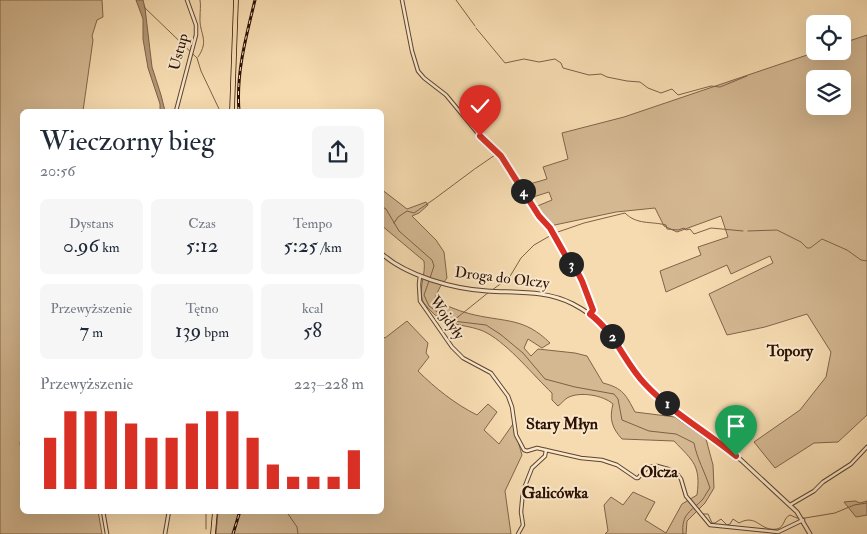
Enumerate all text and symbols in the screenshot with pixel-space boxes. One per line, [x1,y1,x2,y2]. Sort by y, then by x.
map controls [806,15,851,115]
button: locate [806,15,851,60]
street label: Ustup [165,31,194,73]
button: layers [806,70,851,115]
pin [459,85,501,136]
icon: check [466,92,494,120]
text: Wieczorny bieg [40,124,215,159]
button: share [312,126,364,178]
text: 20:56 [40,161,75,181]
pin: 4 [510,178,536,204]
text: 4 [520,183,527,200]
text: Dystans [69,215,114,232]
text: Czas [188,215,216,232]
text: Tempo [293,215,332,232]
text: 0.96 [63,232,99,259]
text: 5:12 [186,232,218,259]
text: 5:25 [283,232,318,259]
text: km [99,239,120,256]
text: /km [318,239,342,256]
pin: 3 [558,252,584,276]
text: 3 [569,256,574,273]
street label: Droga do Olczy [454,263,551,293]
street label: Wojdyły [425,292,469,344]
text: Przewyższenie [51,300,132,317]
text: Tętno [186,300,218,317]
text: kcal [302,300,323,317]
text: 7 [80,317,89,344]
text: 139 [175,317,201,344]
text: 58 [303,317,322,344]
text: m [89,324,103,341]
text: bpm [201,324,229,341]
pin: 2 [600,324,624,348]
text: 2 [609,328,616,345]
district label: Topory [766,341,814,362]
text: Przewyższenie [40,374,133,394]
text: 223–228 m [294,374,364,394]
pin: 1 [654,390,680,416]
text: 1 [665,395,670,412]
pin [715,405,757,456]
icon: arrive [722,412,750,440]
district label: Stary Młyn [526,414,599,435]
district label: Olcza [640,462,678,482]
district label: Galicówka [522,483,589,503]

